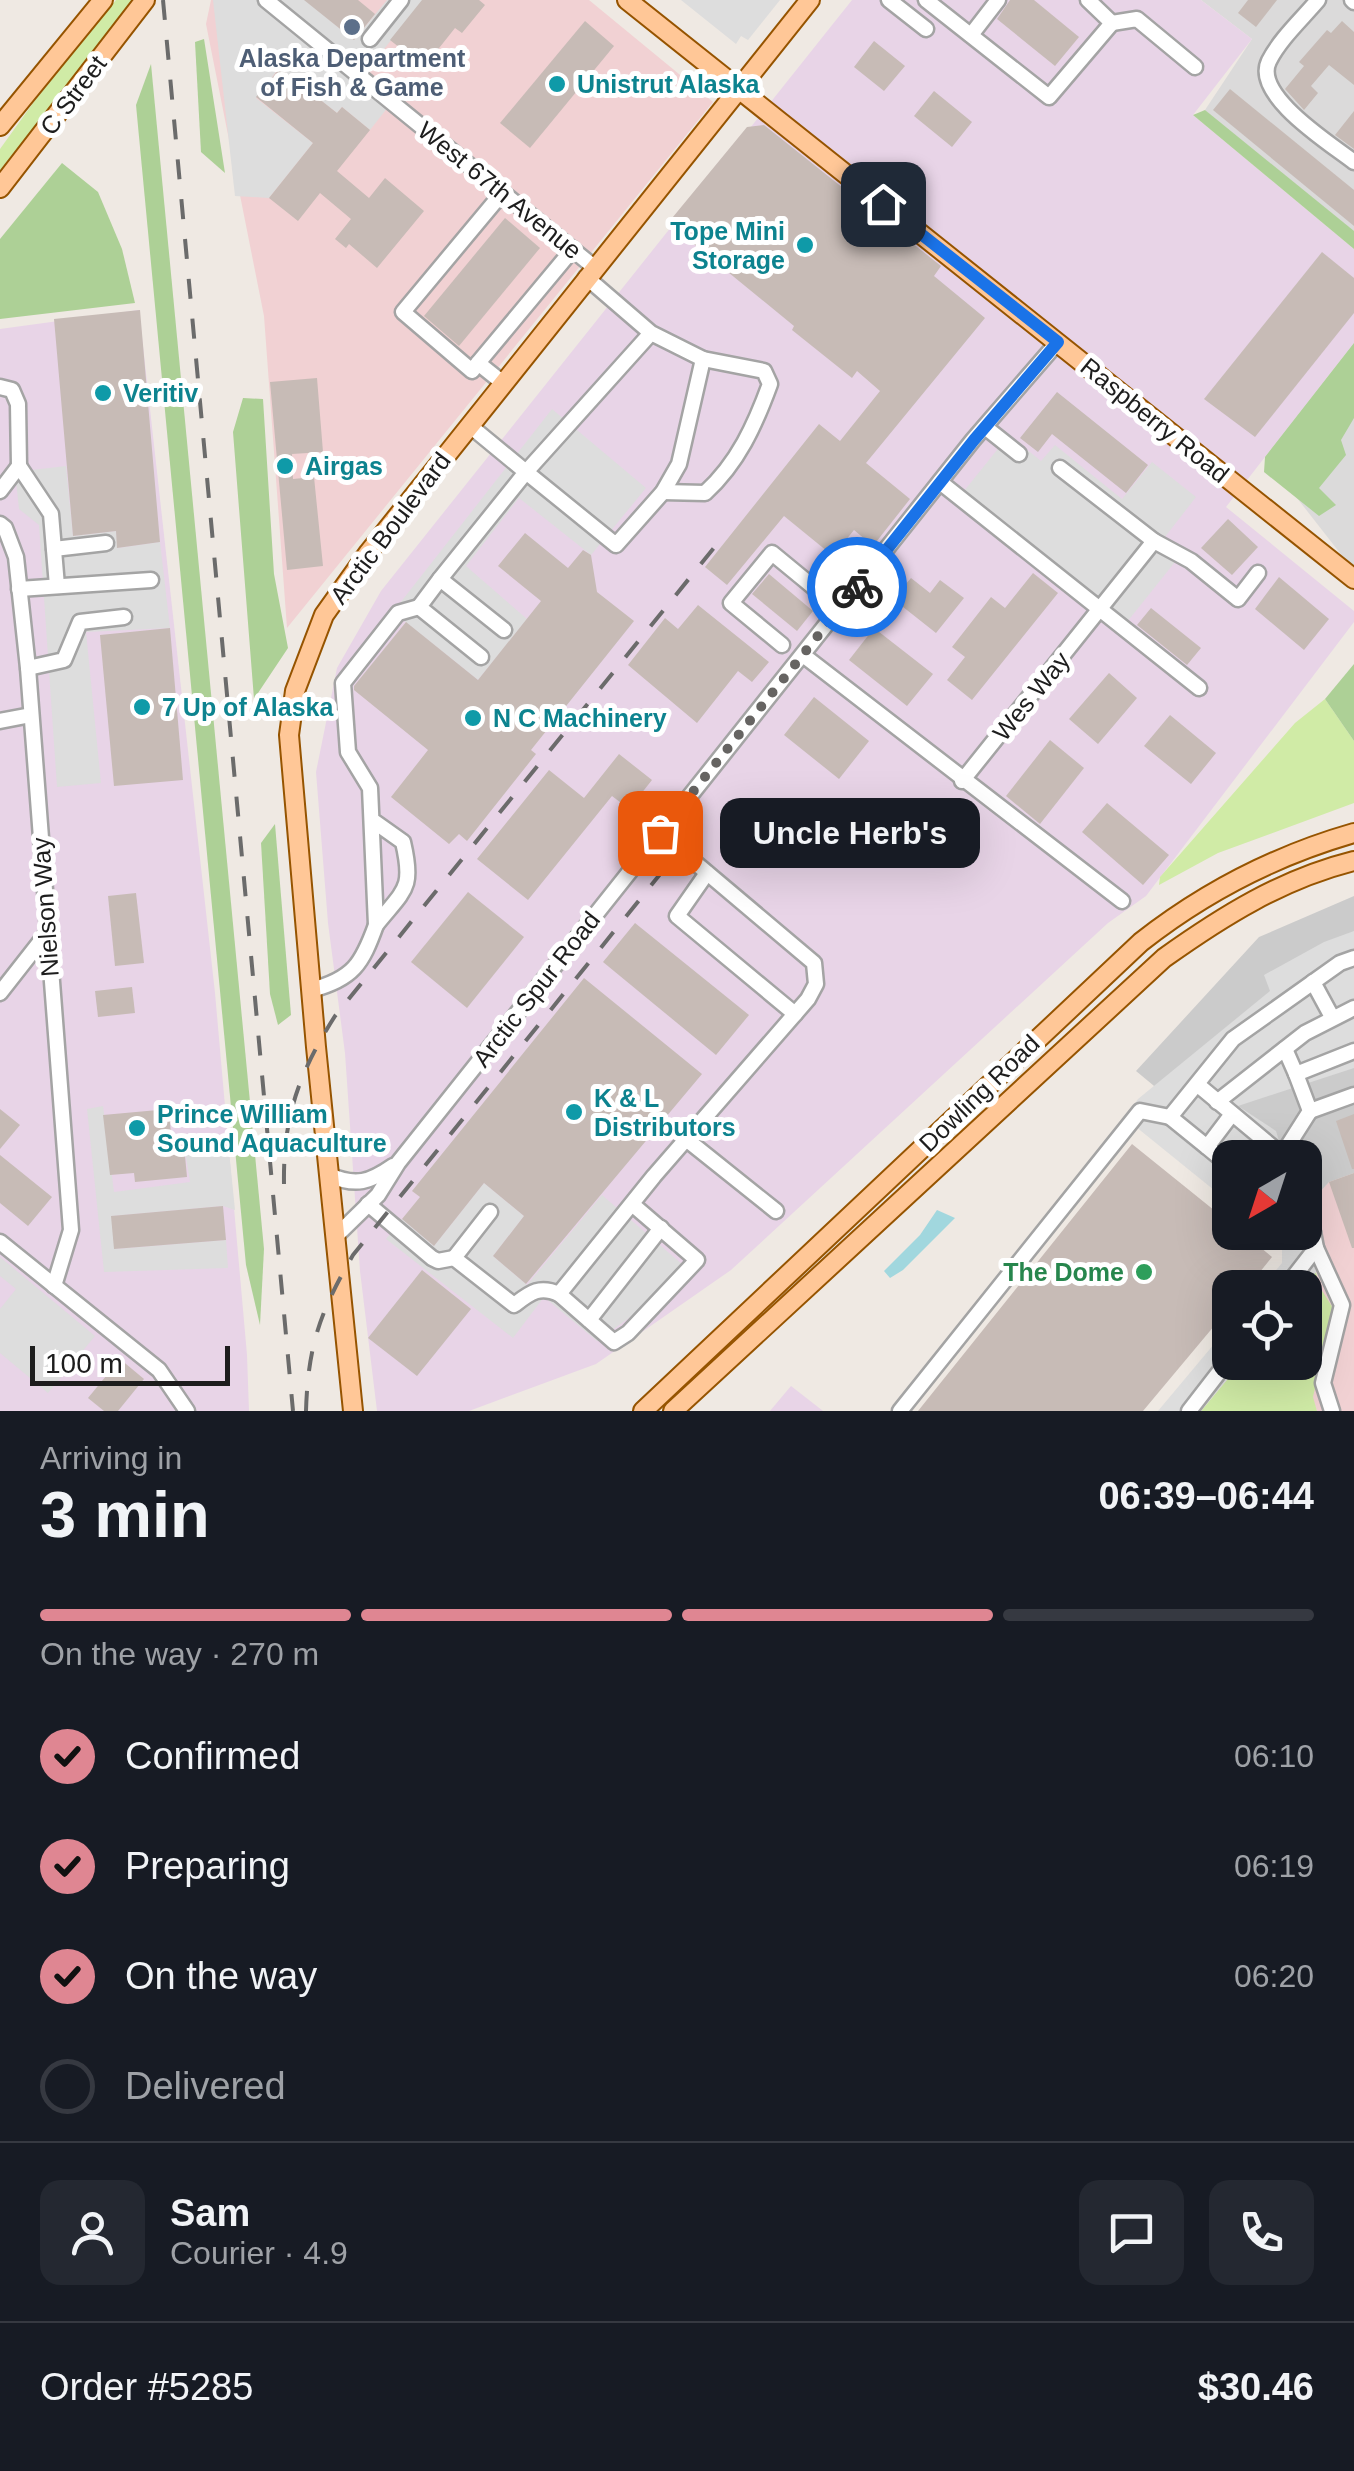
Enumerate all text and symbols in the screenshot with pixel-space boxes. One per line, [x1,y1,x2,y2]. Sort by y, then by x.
marker: Alaska Department of Fish & Game [341,16,363,38]
place label: Alaska Department of Fish & Game [239,44,466,101]
street label: C Street [34,50,112,140]
place label: Unistrut Alaska [577,70,761,98]
marker: Unistrut Alaska [546,73,568,95]
street label: West 67th Avenue [413,116,587,264]
pin [841,162,926,247]
icon: home [856,177,911,232]
place label: Tope Mini Storage [670,217,785,274]
marker: Tope Mini Storage [794,234,816,256]
street label: Raspberry Road [1075,352,1235,488]
place label: Veritiv [123,379,198,407]
marker: Veritiv [92,382,114,404]
street label: Arctic Boulevard [324,447,456,609]
place label: Airgas [305,452,383,480]
marker: Airgas [274,455,296,477]
courier [807,537,907,637]
icon: bike [830,560,885,615]
street label: Wes Way [987,646,1075,746]
place label: 7 Up of Alaska [162,693,334,721]
marker: 7 Up of Alaska [131,696,153,718]
place label: N C Machinery [493,704,667,732]
marker: N C Machinery [462,707,484,729]
pin [618,791,703,876]
callout: Uncle Herb's [720,798,980,868]
icon: bag [633,806,688,861]
text: Uncle Herb's [753,815,947,851]
street label: Nielson Way [26,836,64,978]
street label: Arctic Spur Road [467,906,605,1072]
street label: Dowling Road [913,1029,1045,1157]
place label: K & L Distributors [594,1084,736,1141]
place label: Prince William Sound Aquaculture [157,1100,387,1157]
marker: K & L Distributors [563,1101,585,1123]
marker: Prince William Sound Aquaculture [126,1117,148,1139]
north arrow [1212,1140,1322,1250]
map controls [1212,1140,1322,1380]
place label: The Dome [1003,1258,1124,1286]
marker: The Dome [1133,1261,1155,1283]
button: locate [1212,1270,1322,1380]
scale bar [30,1341,230,1386]
text: 100 m [45,1348,123,1379]
text: Arriving in [40,1440,182,1476]
text: 06:39–06:44 [1098,1475,1314,1517]
text: 3 min [40,1478,210,1551]
text: On the way · 270 m [40,1636,319,1672]
icon: check [40,1729,95,1784]
text: Confirmed [125,1735,300,1777]
text: 06:10 [1234,1738,1314,1774]
icon: check [40,1839,95,1894]
text: Preparing [125,1845,290,1887]
text: 06:19 [1234,1848,1314,1884]
icon: check [40,1949,95,2004]
text: On the way [125,1955,317,1997]
text: 06:20 [1234,1958,1314,1994]
text: Delivered [125,2065,286,2107]
button: person [40,2180,145,2285]
button: chat [1079,2180,1184,2285]
button: phone [1209,2180,1314,2285]
text: Sam [170,2192,250,2234]
text: Courier · 4.9 [170,2235,348,2271]
text: Order #5285 [40,2366,253,2408]
text: $30.46 [1198,2366,1314,2408]

